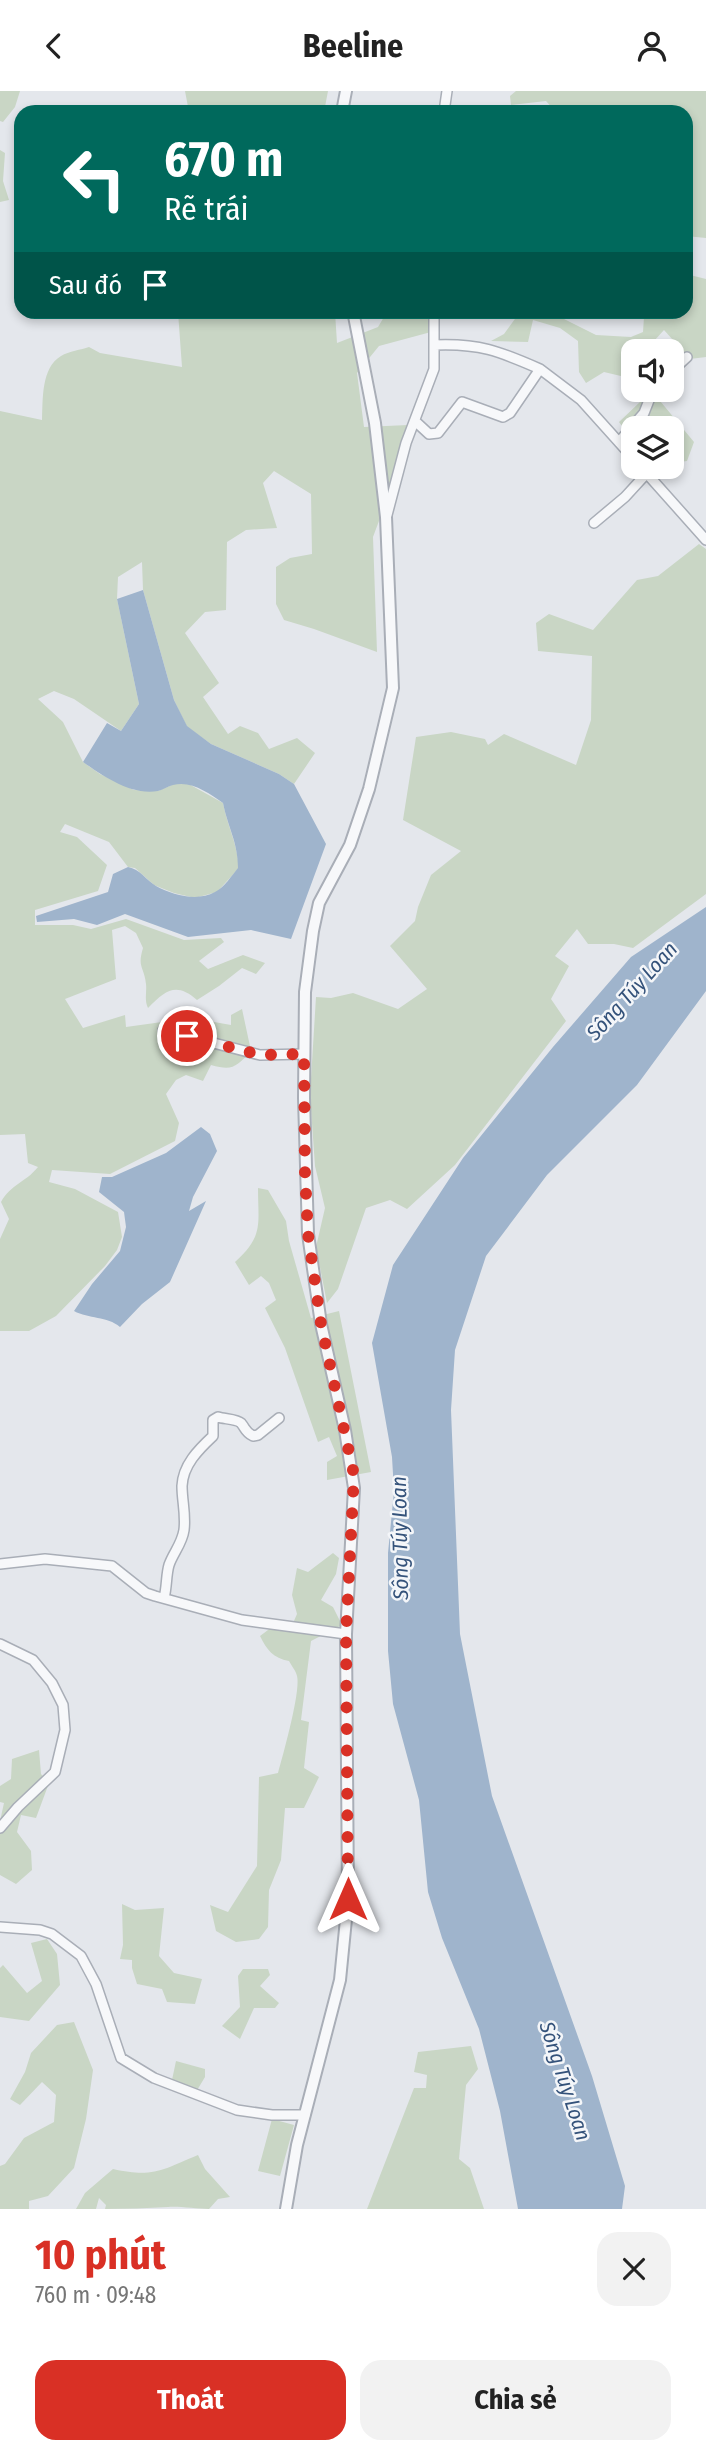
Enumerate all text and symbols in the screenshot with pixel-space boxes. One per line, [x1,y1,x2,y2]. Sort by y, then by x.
icon: back [35,27,73,65]
text: Beeline [303,27,403,65]
icon: person [633,27,671,65]
text: 670 m [164,130,284,189]
icon: left [49,133,140,224]
text: Rẽ trái [164,190,249,228]
icon: arrive [136,266,174,304]
text: Sau đó [49,270,122,301]
map controls [621,339,684,479]
button: sound [621,339,684,402]
button: layers [621,416,684,479]
water label: Sông Túy Loan [580,936,683,1046]
pin [157,1006,217,1066]
icon: arrive [168,1017,206,1055]
water label: Sông Túy Loan [386,1476,414,1601]
position arrow [311,1862,385,1936]
water label: Sông Túy Loan [533,2017,596,2144]
text: 10 phút [35,2230,166,2280]
button: close [597,2232,671,2306]
text: 760 m · 09:48 [35,2281,156,2309]
button: Thoát [35,2360,346,2440]
button: Chia sẻ [360,2360,671,2440]

